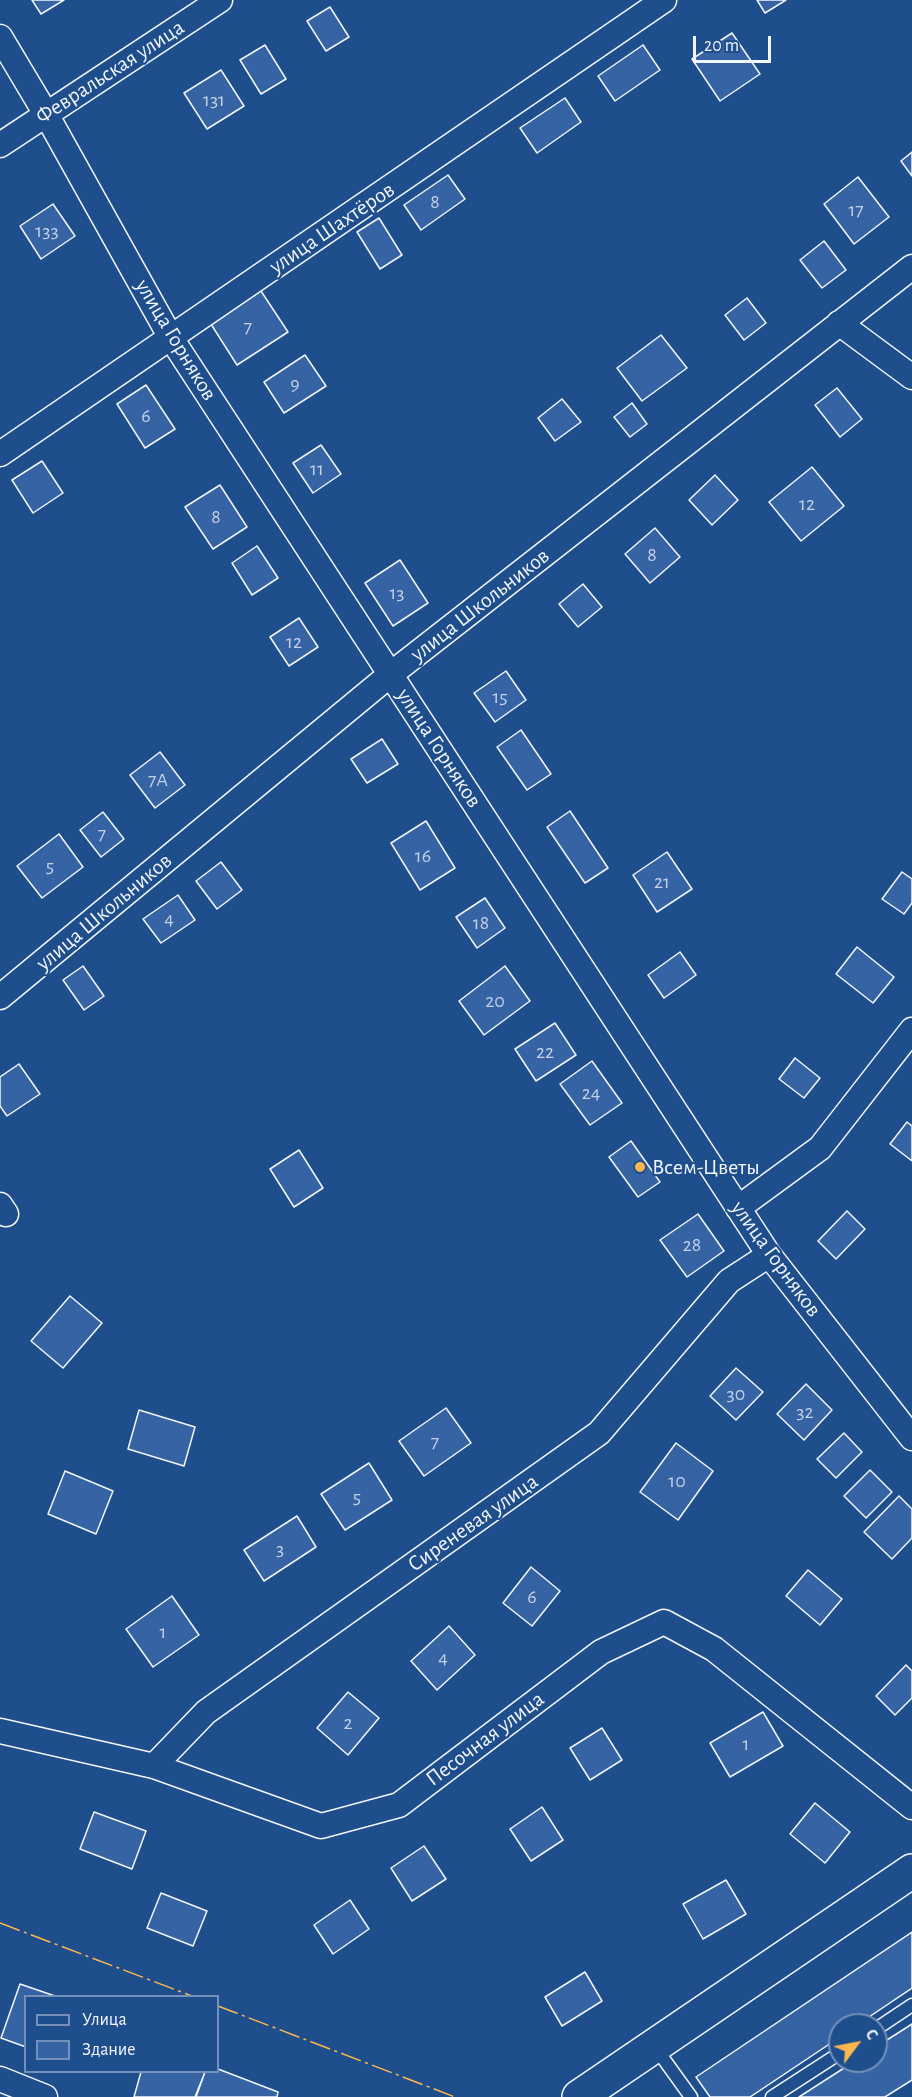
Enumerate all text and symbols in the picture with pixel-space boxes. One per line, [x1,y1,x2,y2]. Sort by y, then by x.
street label: Февральская улица [31,14,189,130]
scale bar [696,24,774,62]
text: 20 m [704,37,739,55]
house number: 131 [203,88,225,112]
street label: улица Шахтёров [264,176,400,280]
house number: 8 [430,190,440,214]
house number: 17 [848,198,864,222]
house number: 133 [35,219,59,243]
street label: улица Горняков [129,275,223,405]
house number: 7 [244,315,252,339]
house number: 9 [290,372,300,396]
house number: 6 [141,404,151,428]
house number: 11 [310,457,324,481]
house number: 12 [799,492,815,516]
house number: 8 [211,505,221,529]
street label: улица Школьников [405,543,555,667]
house number: 8 [647,543,657,567]
house number: 13 [389,581,405,605]
house number: 12 [286,630,302,654]
street label: улица Горняков [391,683,487,813]
house number: 15 [492,685,508,709]
house number: 7А [148,768,168,792]
house number: 7 [98,822,106,846]
house number: 16 [415,844,431,868]
street label: улица Школьников [31,848,177,976]
house number: 5 [46,854,54,878]
house number: 21 [654,870,670,894]
house number: 4 [164,907,174,931]
house number: 18 [473,911,489,935]
house number: 20 [485,989,505,1013]
house number: 22 [536,1040,554,1064]
house number: 24 [582,1081,600,1105]
place label: Всем-Цветы [652,1154,760,1180]
marker: Всем-Цветы [633,1160,647,1174]
street label: улица Горняков [725,1196,827,1322]
house number: 28 [683,1233,701,1257]
house number: 30 [727,1382,745,1406]
house number: 32 [796,1400,814,1424]
house number: 7 [431,1430,439,1454]
street label: Сиреневая улица [403,1468,543,1578]
house number: 10 [668,1469,686,1493]
house number: 5 [353,1485,361,1509]
house number: 3 [276,1537,284,1561]
house number: 6 [527,1585,537,1609]
house number: 1 [160,1620,166,1644]
house number: 4 [438,1646,448,1670]
street label: Песочная улица [421,1686,549,1792]
house number: 2 [343,1711,353,1735]
house number: 1 [743,1732,749,1756]
legend [24,1995,219,2073]
text: Улица [82,2011,127,2029]
north arrow [828,2013,888,2073]
text: С [862,2027,881,2043]
text: Здание [82,2041,136,2059]

